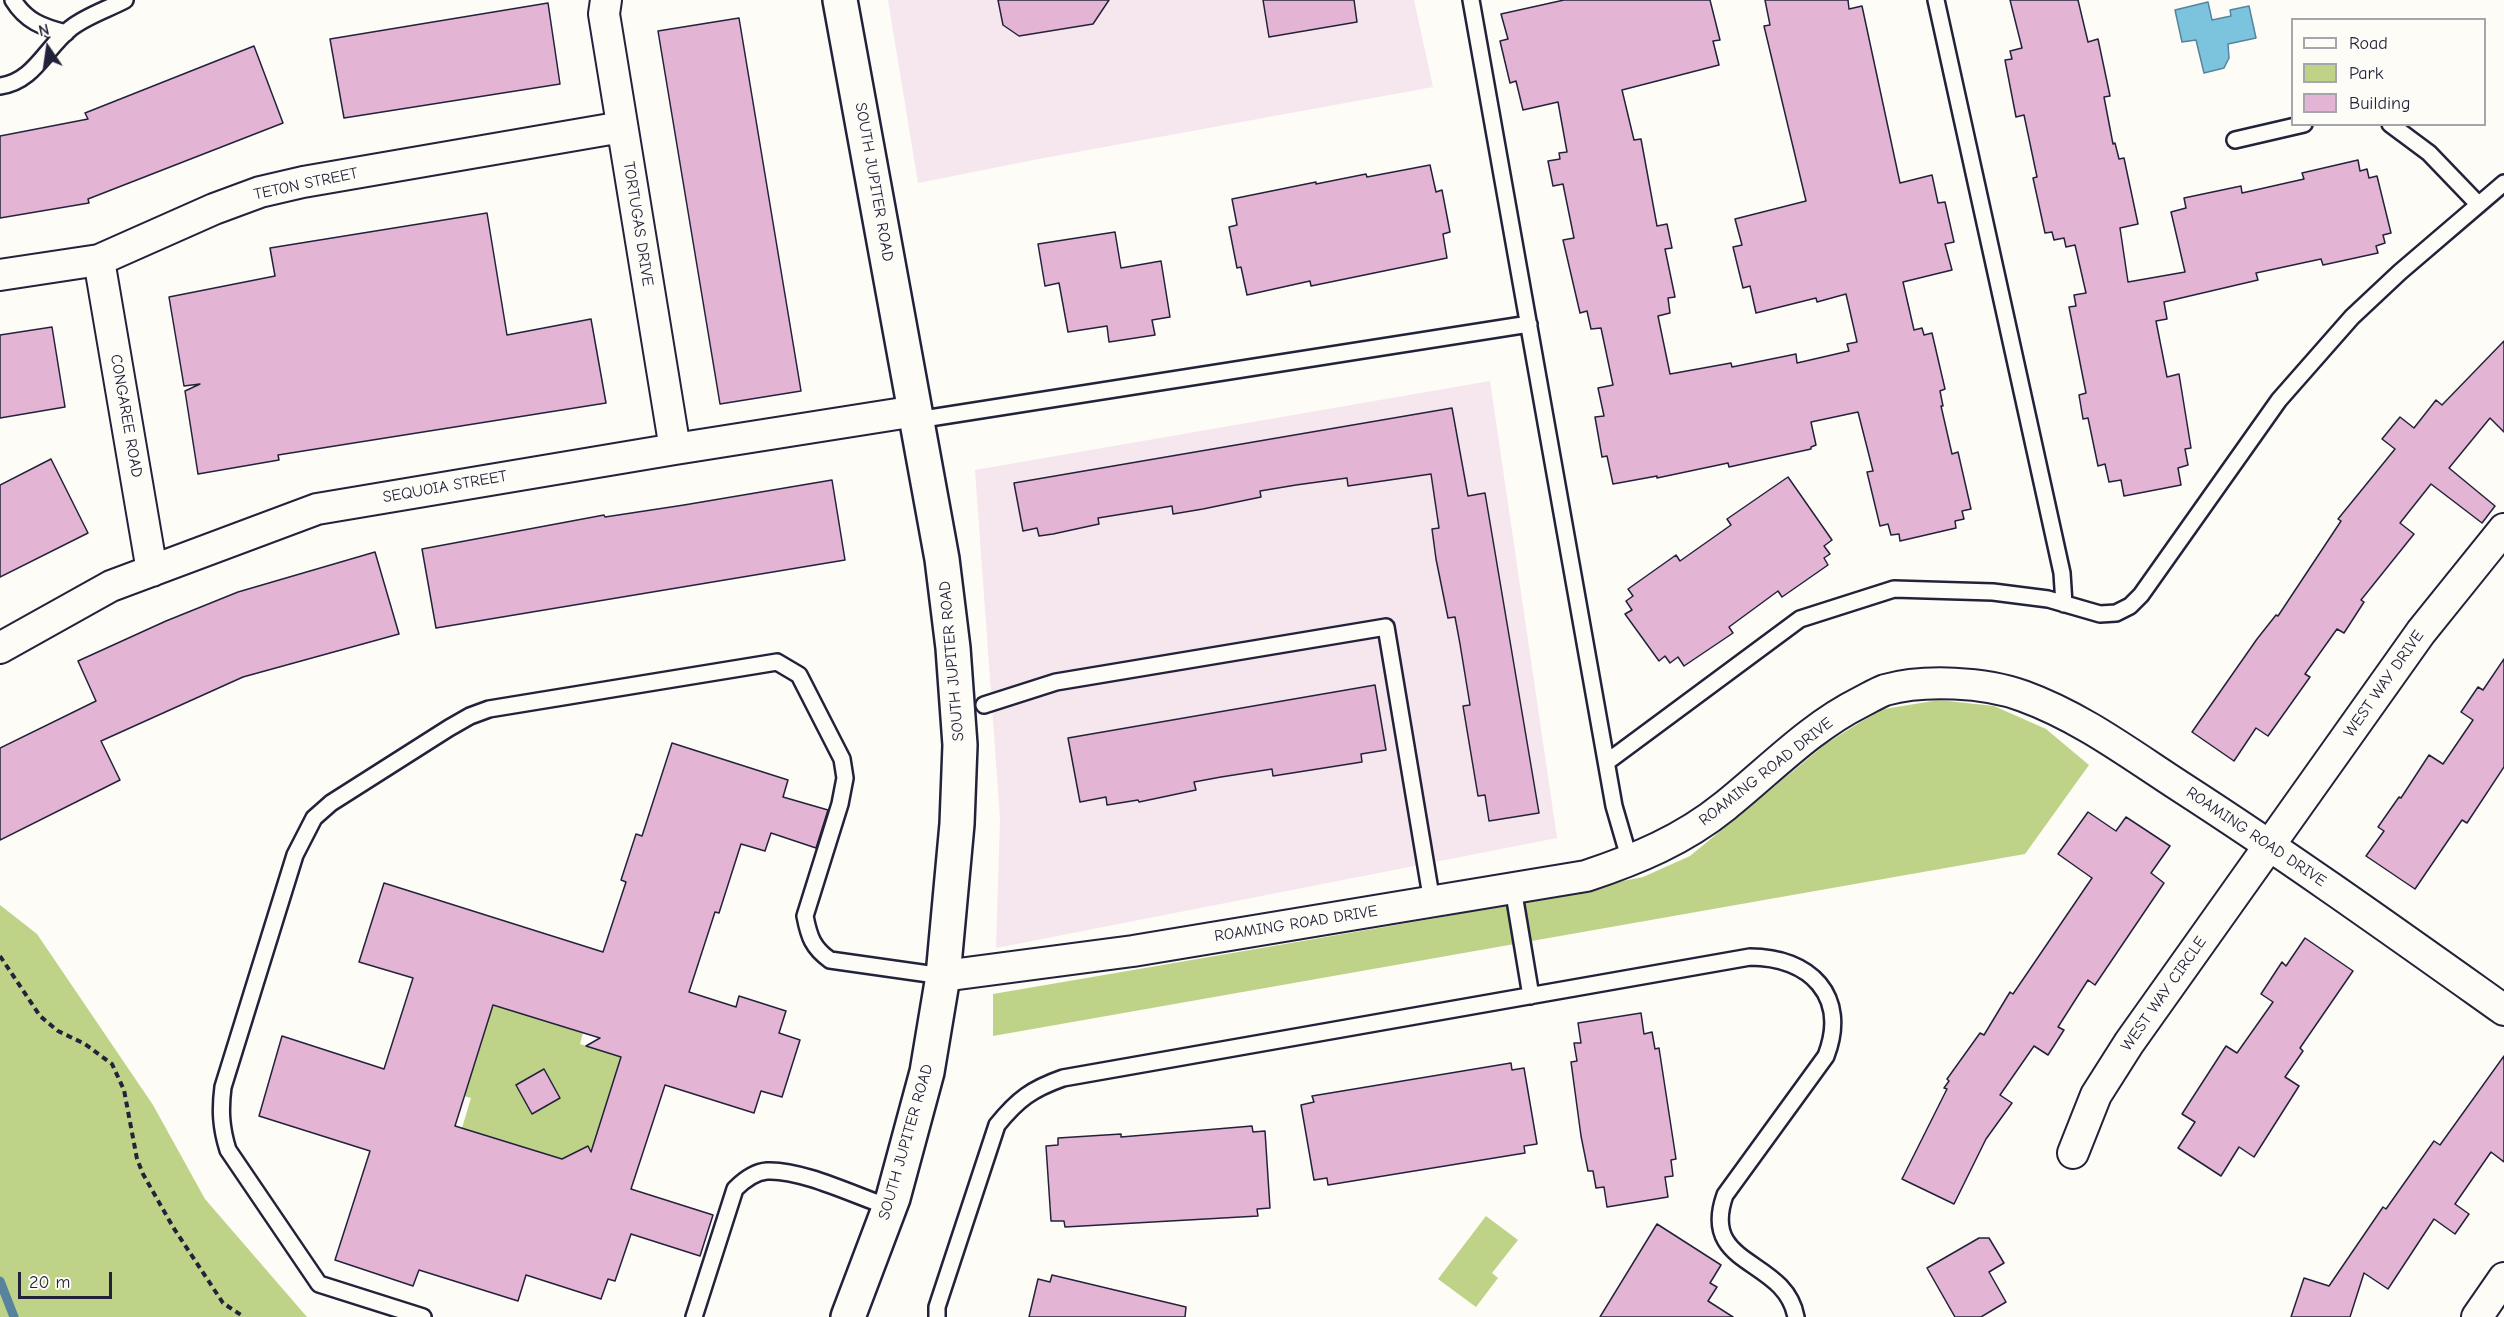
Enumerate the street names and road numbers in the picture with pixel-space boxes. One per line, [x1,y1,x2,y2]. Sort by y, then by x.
street label: SOUTH JUPITER ROAD [851,101,897,263]
street label: TORTUGAS DRIVE [619,160,657,288]
street label: TETON STREET [252,164,360,204]
street label: CONGAREE ROAD [106,353,146,479]
street label: SEQUOIA STREET [381,467,509,507]
street label: SOUTH JUPITER ROAD [935,580,969,742]
street label: WEST WAY DRIVE [2340,627,2428,741]
street label: ROAMING ROAD DRIVE [1695,714,1837,830]
street label: ROAMING ROAD DRIVE [2182,783,2330,891]
street label: ROAMING ROAD DRIVE [1213,902,1379,946]
street label: WEST WAY CIRCLE [2117,933,2211,1055]
street label: SOUTH JUPITER ROAD [875,1062,937,1222]

